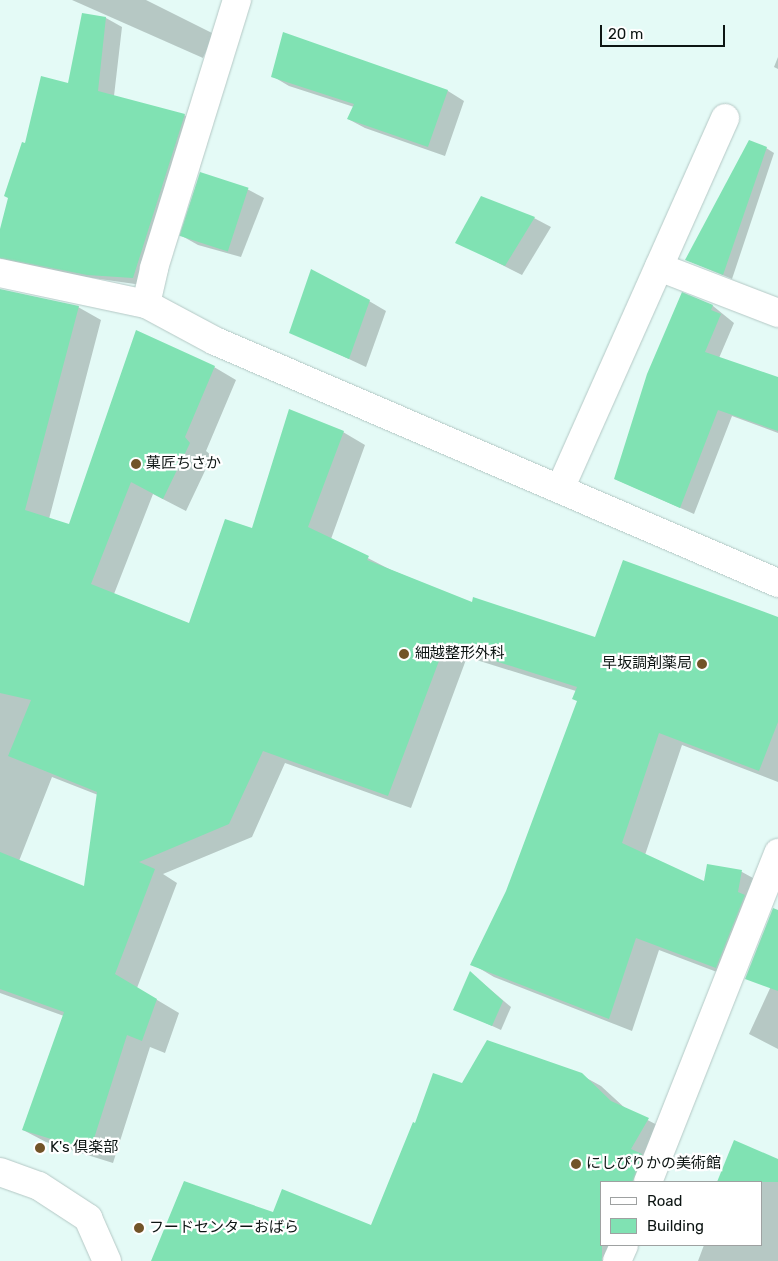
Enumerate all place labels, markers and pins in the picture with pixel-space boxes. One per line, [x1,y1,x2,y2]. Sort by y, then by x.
place label: 菓匠ちさか [146,455,221,473]
marker: 菓匠ちさか [130,458,142,470]
place label: 細越整形外科 [415,645,505,663]
marker: 細越整形外科 [397,647,411,661]
place label: 早坂調剤薬局 [602,655,692,673]
marker: 早坂調剤薬局 [696,658,708,670]
place label: K's 倶楽部 [50,1139,118,1157]
marker: K's 倶楽部 [34,1142,46,1154]
place label: にしぴりかの美術館 [586,1155,721,1173]
marker: にしぴりかの美術館 [570,1158,582,1170]
place label: フードセンターおばら [149,1219,299,1237]
marker: フードセンターおばら [133,1222,145,1234]

